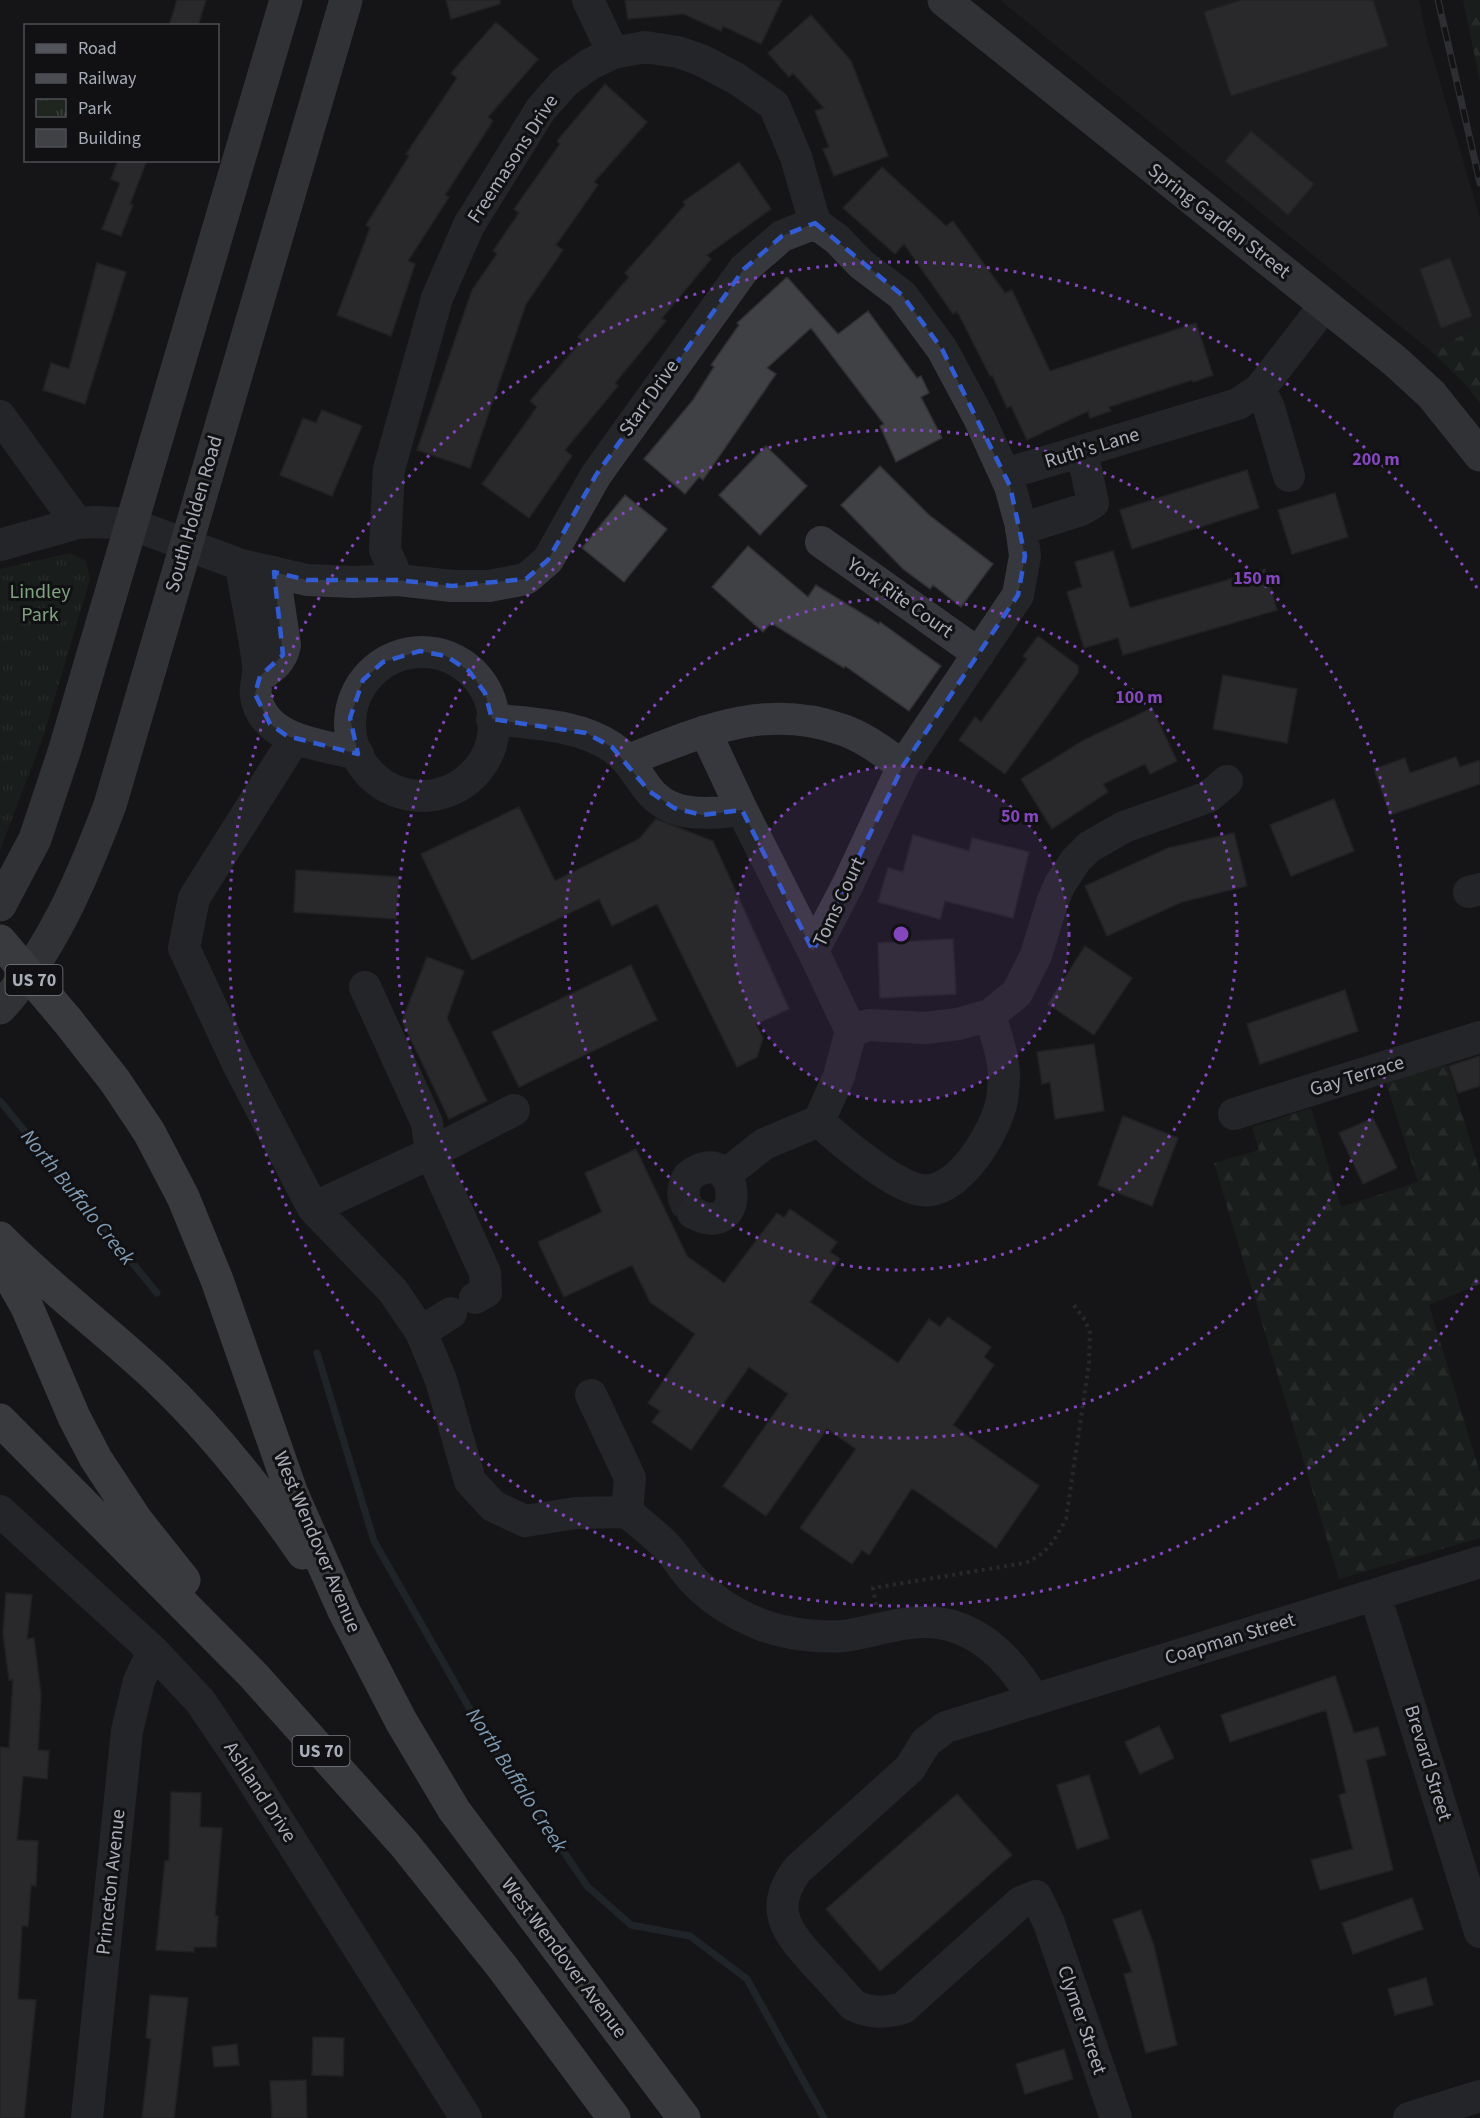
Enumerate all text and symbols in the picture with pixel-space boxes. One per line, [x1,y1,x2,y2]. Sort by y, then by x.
legend [24,24,219,162]
text: Road [78,36,117,61]
text: Railway [78,66,137,91]
street label: Freemasons Drive [461,89,565,229]
text: Park [78,96,112,121]
text: Building [78,126,141,151]
street label: Spring Garden Street [1142,156,1296,286]
street label: Starr Drive [612,354,686,442]
street label: Ruth's Lane [1041,420,1143,476]
street label: South Holden Road [158,432,230,596]
text: 200 m [1352,447,1400,472]
street label: York Rite Court [840,550,959,645]
text: 150 m [1233,566,1281,591]
park label: Lindley Park [9,578,71,629]
text: 100 m [1115,685,1163,710]
text: 50 m [1001,804,1039,829]
street label: Toms Court [806,852,872,951]
centre of rings [891,924,911,944]
road number: US 70 [6,965,63,995]
street label: Gay Terrace [1306,1048,1408,1104]
water label: North Buffalo Creek [14,1123,143,1272]
street label: West Wendover Avenue [266,1447,368,1637]
street label: Coapman Street [1161,1606,1299,1672]
water label: North Buffalo Creek [459,1702,576,1859]
street label: Brevard Street [1397,1702,1459,1824]
street label: Ashland Drive [217,1736,303,1848]
road number: US 70 [292,1736,350,1766]
street label: Princeton Avenue [89,1808,133,1956]
street label: West Wendover Avenue [494,1872,634,2044]
street label: Clymer Street [1050,1962,1114,2078]

